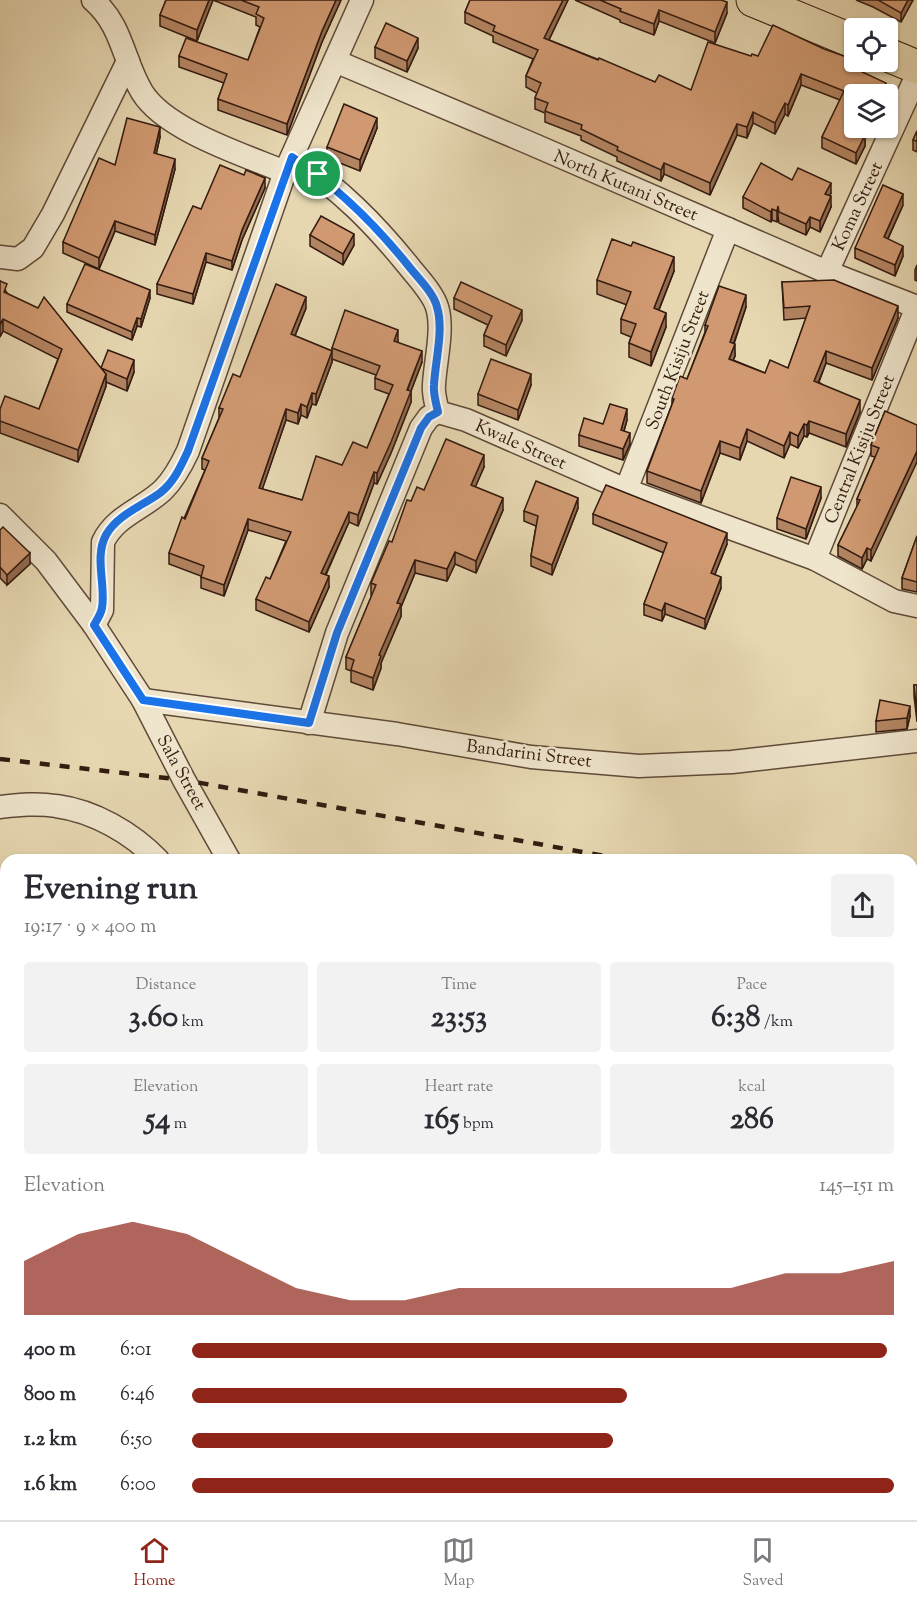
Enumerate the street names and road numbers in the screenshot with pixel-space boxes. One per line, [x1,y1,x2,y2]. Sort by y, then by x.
street label: North Kutani Street [549,145,701,229]
street label: Koma Street [827,158,891,256]
street label: South Kisiju Street [640,287,717,434]
street label: Central Kisiju Street [819,371,903,528]
street label: Kwale Street [470,414,570,478]
street label: Sala Street [149,731,212,815]
street label: Bandarini Street [465,734,593,776]

